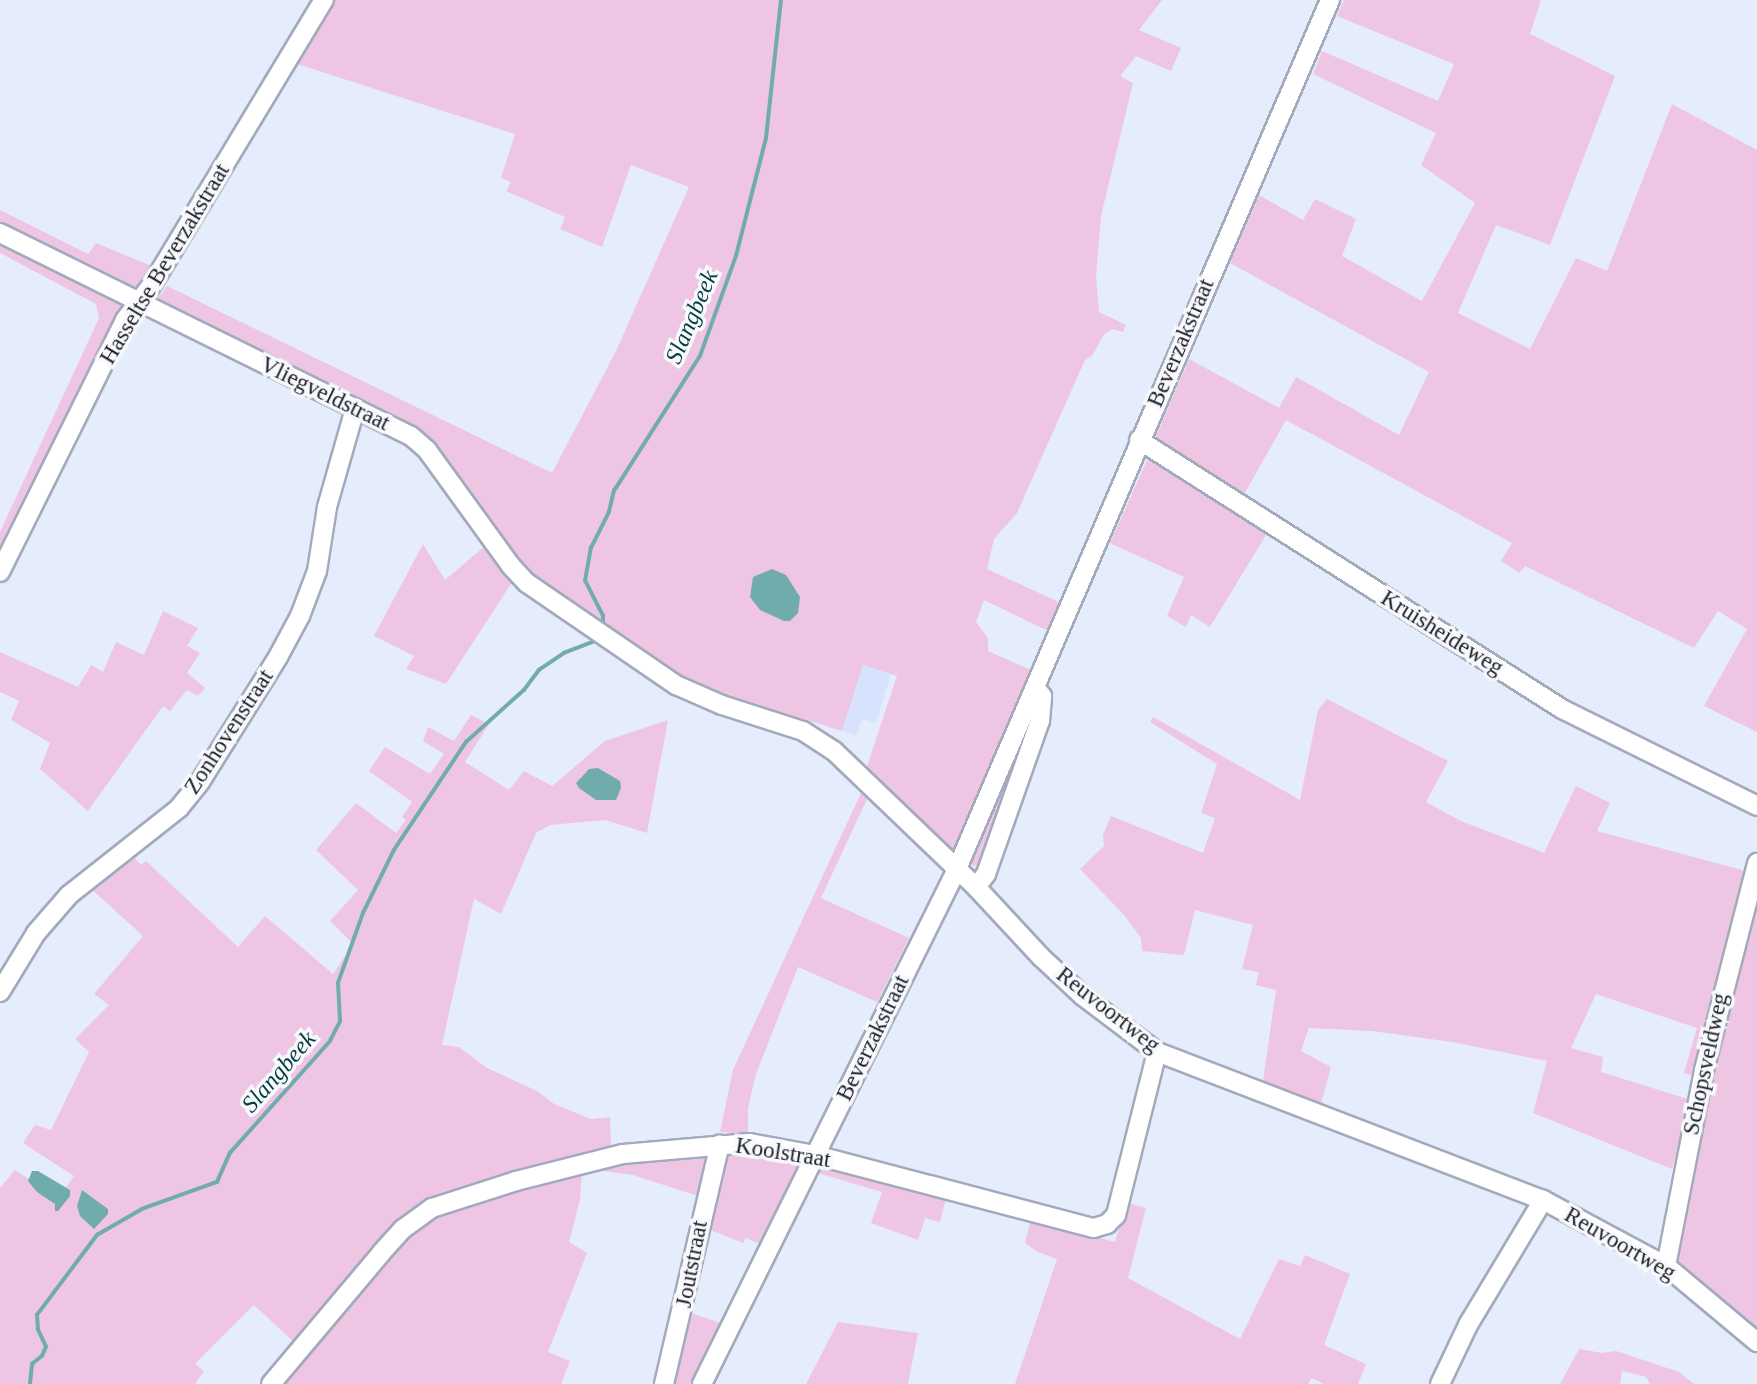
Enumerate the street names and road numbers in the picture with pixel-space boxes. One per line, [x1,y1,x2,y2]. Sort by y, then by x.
street label: Hasseltse Beverzakstraat [94,159,236,369]
street label: Beverzakstraat [1142,275,1220,411]
street label: Vliegveldstraat [256,351,394,437]
street label: Kruisheideweg [1376,584,1508,682]
street label: Zonhovenstraat [178,664,280,800]
street label: Reuvoortweg [1051,961,1165,1059]
street label: Beverzakstraat [831,971,915,1105]
street label: Schopsveldweg [1677,991,1735,1137]
street label: Koolstraat [734,1132,832,1174]
street label: Reuvoortweg [1559,1201,1681,1287]
street label: Joutstraat [670,1218,714,1310]

